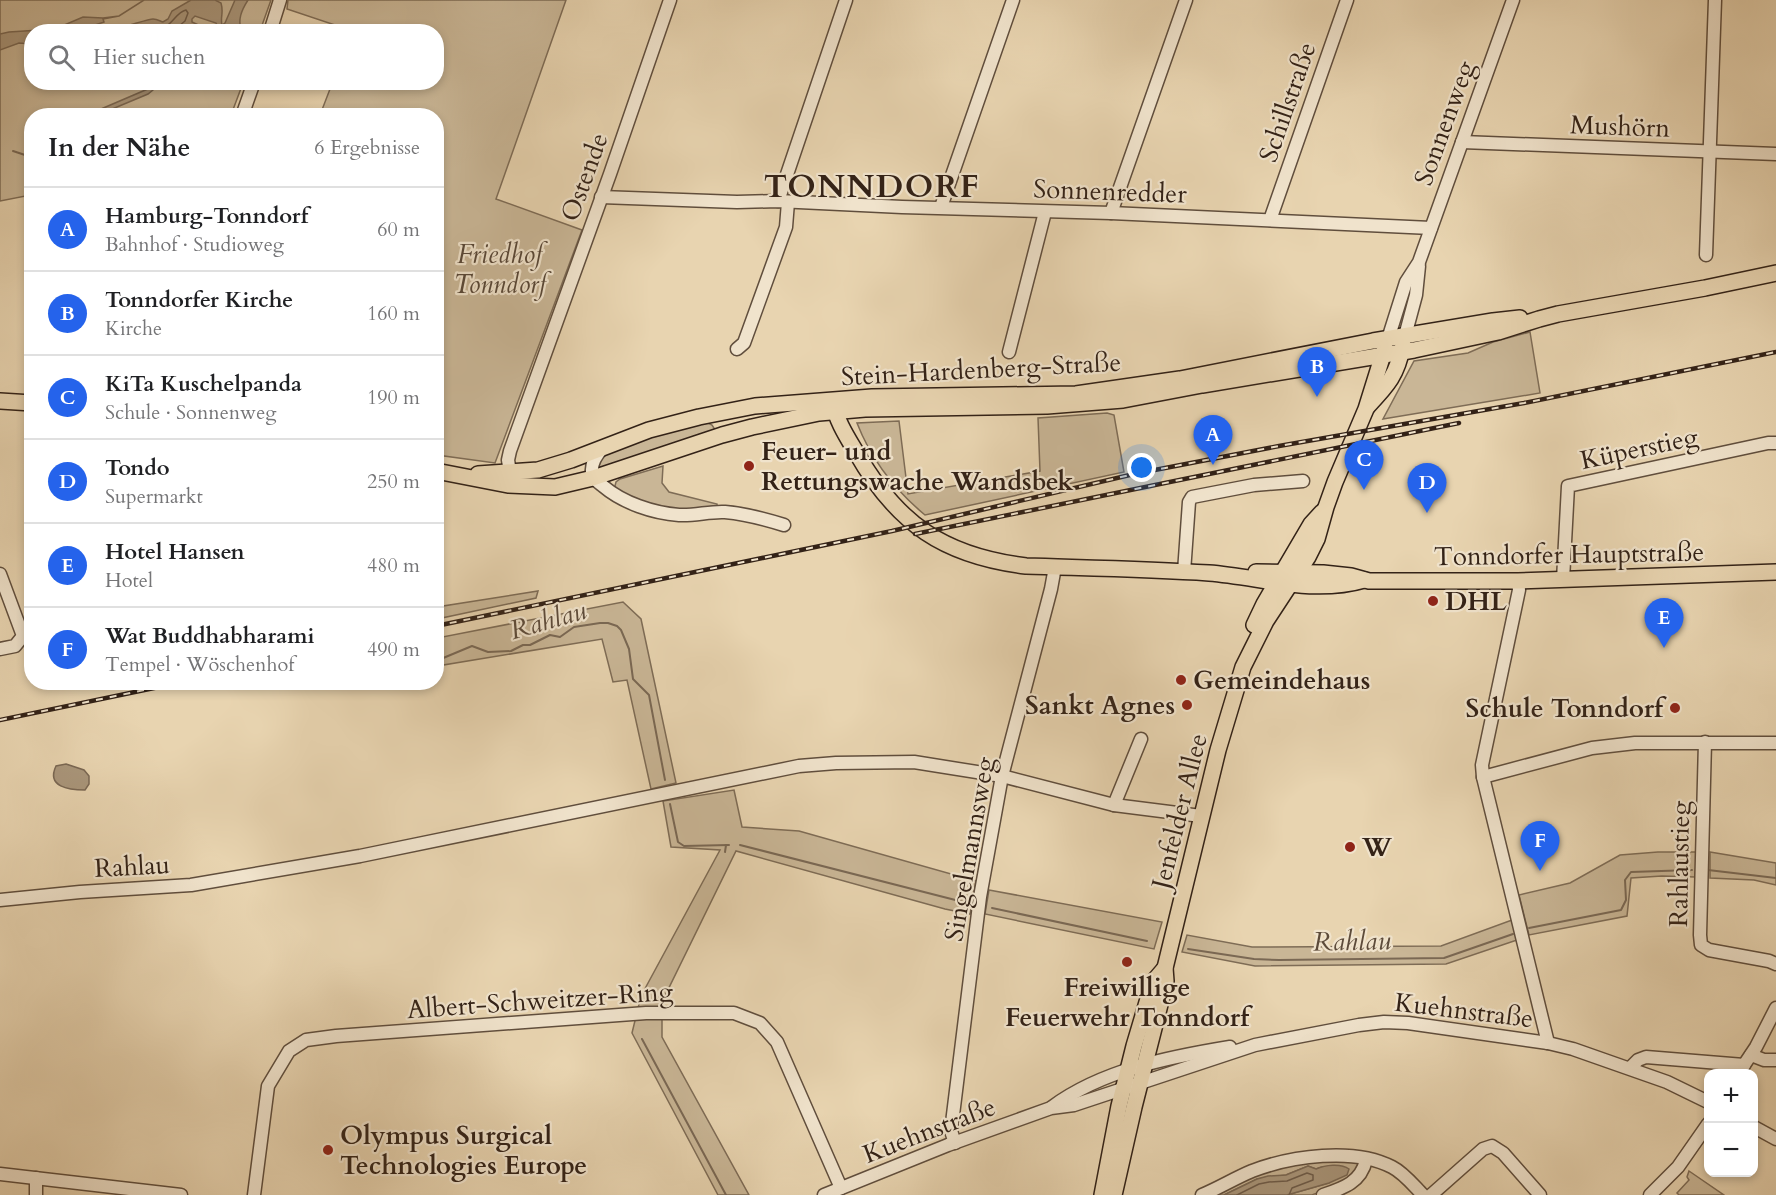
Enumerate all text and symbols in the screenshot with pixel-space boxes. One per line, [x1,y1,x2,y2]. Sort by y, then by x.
search box [24,24,444,90]
street label: Schillstraße [1251,38,1324,167]
icon: search [45,41,78,74]
text: Hier suchen [93,42,206,72]
street label: Sonnenweg [1406,56,1483,190]
street label: Mushörn [1569,107,1671,146]
street label: Ostende [552,128,617,226]
text: In der Nähe [48,130,190,165]
text: 6 Ergebnisse [314,134,420,161]
district label: TONNDORF [764,165,980,209]
street label: Sonnenredder [1033,171,1188,212]
text: Hamburg-Tonndorf [105,201,308,231]
text: A [60,216,75,243]
text: 60 m [377,216,420,243]
text: Bahnhof · Studioweg [105,231,284,258]
park label: Friedhof Tonndorf [453,237,552,302]
text: Tonndorfer Kirche [105,285,293,315]
text: B [60,300,75,327]
text: 160 m [367,300,420,327]
text: Kirche [105,315,162,342]
street label: Stein-Hardenberg-Straße [840,345,1122,394]
pin: B [1298,348,1336,397]
text: KiTa Kuschelpanda [105,369,302,399]
text: C [60,384,75,411]
text: 190 m [367,384,420,411]
text: Schule · Sonnenweg [105,399,276,426]
pin: A [1194,416,1232,465]
street label: Küperstieg [1577,419,1702,478]
place label: Feuer- und Rettungswache Wandsbek [761,434,1074,499]
pin: C [1344,440,1384,490]
text: Tondo [105,453,170,483]
your location [1127,453,1156,482]
marker: Feuer- und Rettungswache Wandsbek [742,459,756,473]
pin: D [1408,464,1446,513]
text: D [59,468,76,495]
text: 250 m [367,468,420,495]
text: Supermarkt [105,483,203,510]
street label: Tonndorfer Hauptstraße [1433,535,1705,574]
text: Hotel Hansen [105,537,245,567]
text: E [61,552,74,579]
text: 480 m [367,552,420,579]
text: Hotel [105,567,153,594]
place label: DHL [1445,584,1507,619]
water label: Rahlau [505,592,591,649]
marker: DHL [1426,594,1440,608]
pin: E [1644,598,1684,648]
text: Wat Buddhabharami [105,621,314,651]
text: F [62,636,73,663]
text: 490 m [367,636,420,663]
text: Tempel · Wöschenhof [105,651,294,678]
place label: Gemeindehaus [1193,663,1370,698]
marker: Gemeindehaus [1174,673,1188,687]
place label: Sankt Agnes [1025,688,1175,723]
place label: Schule Tonndorf [1466,691,1667,726]
marker: Sankt Agnes [1180,698,1194,712]
marker: Schule Tonndorf [1668,701,1682,715]
street label: Jenfelder Allee [1142,730,1216,896]
street label: Singelmannsweg [936,754,1003,944]
street label: Rahlaustieg [1661,800,1698,927]
pin: F [1520,822,1560,871]
place label: W [1361,830,1392,865]
marker: W [1343,840,1357,854]
street label: Rahlau [93,847,171,886]
water label: Rahlau [1313,922,1392,961]
marker: Freiwillige Feuerwehr Tonndorf [1120,955,1134,969]
place label: Freiwillige Feuerwehr Tonndorf [1005,970,1253,1035]
street label: Albert-Schweitzer-Ring [406,974,675,1027]
street label: Kuehnstraße [1393,985,1535,1036]
map controls [1704,1069,1758,1177]
button: + [1704,1069,1758,1123]
street label: Kuehnstraße [858,1089,1001,1172]
place label: Olympus Surgical Technologies Europe [340,1118,587,1183]
button: − [1704,1123,1758,1177]
marker: Olympus Surgical Technologies Europe [321,1143,335,1157]

